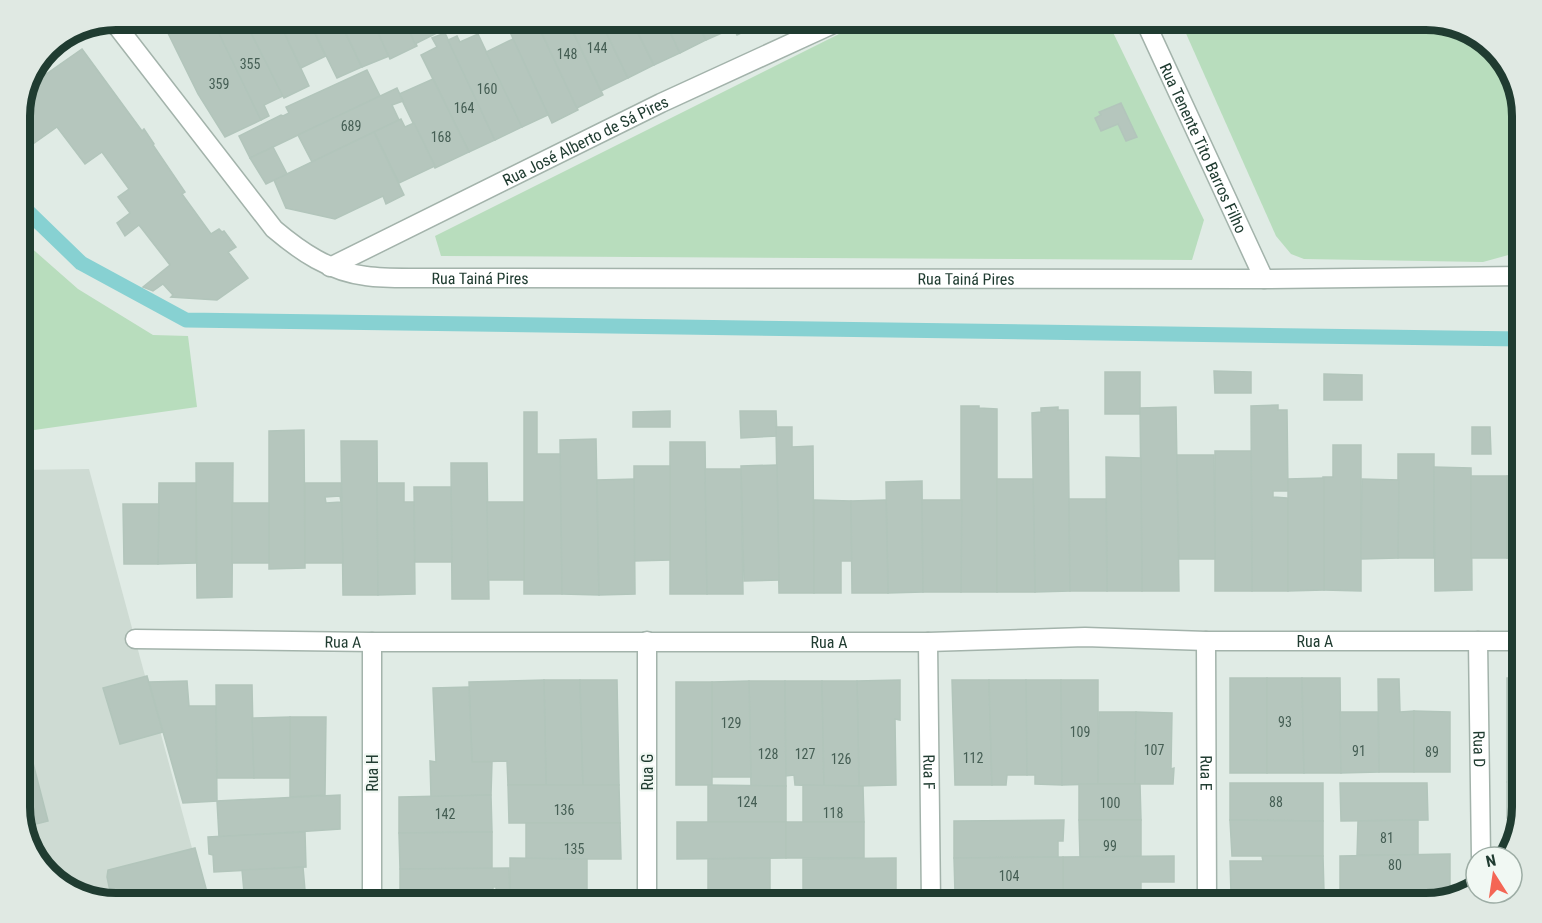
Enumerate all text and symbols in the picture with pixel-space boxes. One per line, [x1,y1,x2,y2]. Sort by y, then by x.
house number: 144 [587,40,607,56]
house number: 148 [557,46,577,62]
house number: 355 [240,56,260,72]
street label: Rua Tenente Tito Barros Filho [1156,60,1251,236]
house number: 359 [209,76,229,92]
house number: 160 [477,81,497,97]
street label: Rua José Alberto de Sá Pires [499,92,671,189]
house number: 164 [454,100,474,116]
house number: 689 [341,118,361,134]
house number: 168 [431,129,451,145]
street label: Rua Tainá Pires [431,269,529,288]
street label: Rua Tainá Pires [917,269,1015,288]
street label: Rua A [324,632,362,651]
street label: Rua A [1296,632,1333,651]
street label: Rua A [811,633,847,652]
house number: 93 [1278,714,1292,730]
house number: 129 [721,715,741,731]
house number: 109 [1070,724,1090,740]
street label: Rua D [1470,731,1489,767]
house number: 107 [1144,742,1164,758]
house number: 91 [1352,743,1366,759]
house number: 89 [1425,744,1439,760]
house number: 128 [758,746,778,762]
house number: 127 [795,746,815,762]
house number: 112 [963,750,983,766]
house number: 126 [831,751,851,767]
street label: Rua G [638,753,657,791]
street label: Rua H [363,754,382,792]
street label: Rua F [920,754,939,790]
street label: Rua E [1197,755,1216,791]
house number: 124 [737,794,757,810]
house number: 88 [1269,794,1283,810]
house number: 100 [1100,795,1120,811]
house number: 136 [554,802,574,818]
house number: 118 [823,805,843,821]
house number: 142 [435,806,455,822]
house number: 81 [1380,830,1394,846]
house number: 99 [1103,838,1117,854]
house number: 135 [564,841,584,857]
north arrow [1464,845,1524,905]
text: N [1484,851,1498,871]
house number: 80 [1388,857,1402,873]
house number: 104 [999,868,1019,884]

